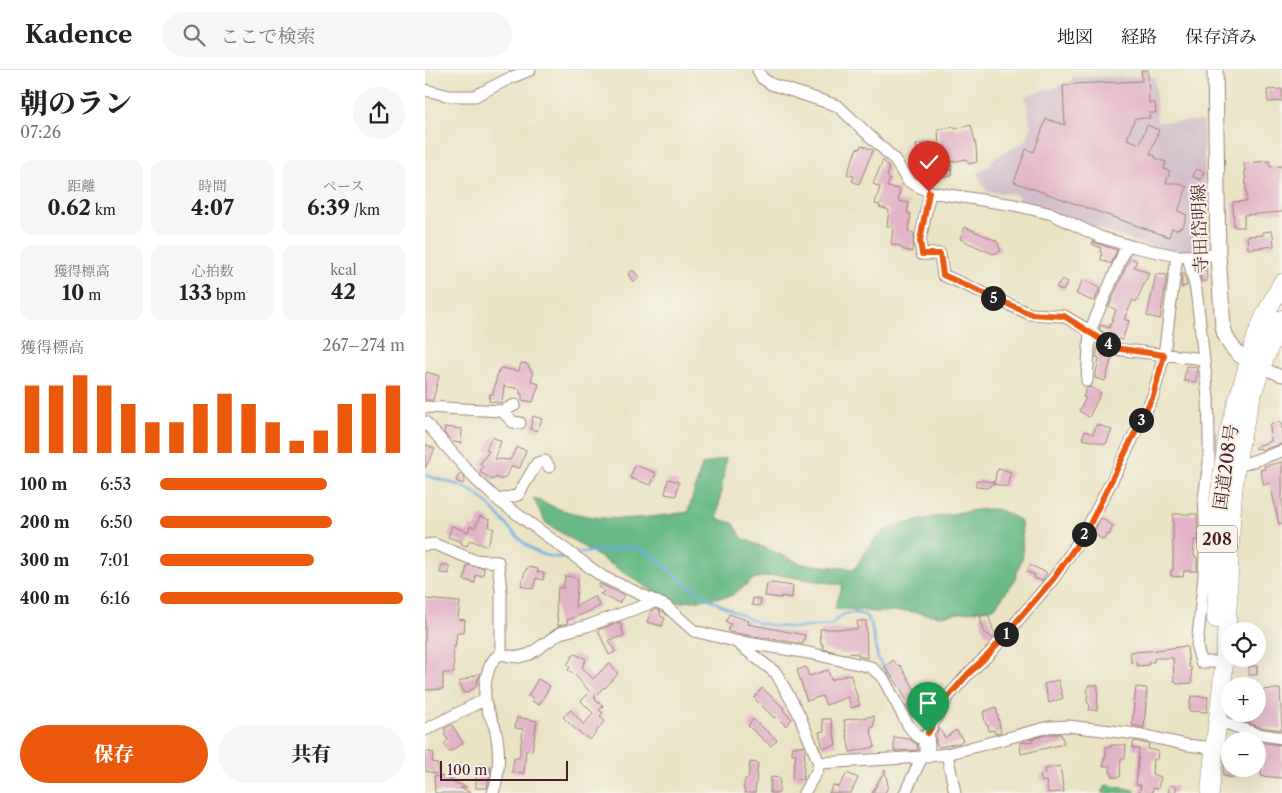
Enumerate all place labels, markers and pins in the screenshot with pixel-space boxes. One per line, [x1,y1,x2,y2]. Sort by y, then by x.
pin [908,141,950,192]
pin: 5 [981,286,1005,310]
pin: 4 [1095,332,1121,356]
pin: 3 [1129,408,1153,432]
pin: 2 [1071,522,1097,546]
pin: 1 [993,622,1019,646]
pin [907,682,949,733]

